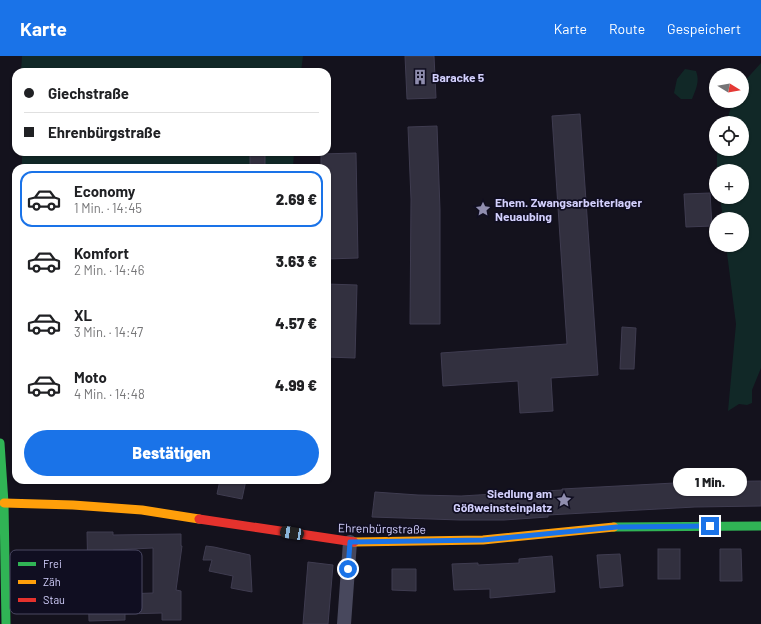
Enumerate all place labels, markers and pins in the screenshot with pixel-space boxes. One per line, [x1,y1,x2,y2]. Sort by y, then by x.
building icon: Baracke 5 [411,68,429,86]
place label: Baracke 5 [432,70,485,84]
place label: Ehem. Zwangsarbeiterlager Neuaubing [495,195,642,223]
place icon: Ehem. Zwangsarbeiterlager Neuaubing [474,200,492,218]
place label: Siedlung am Gößweinsteinplatz [453,486,552,514]
place icon: Siedlung am Gößweinsteinplatz [555,491,573,509]

